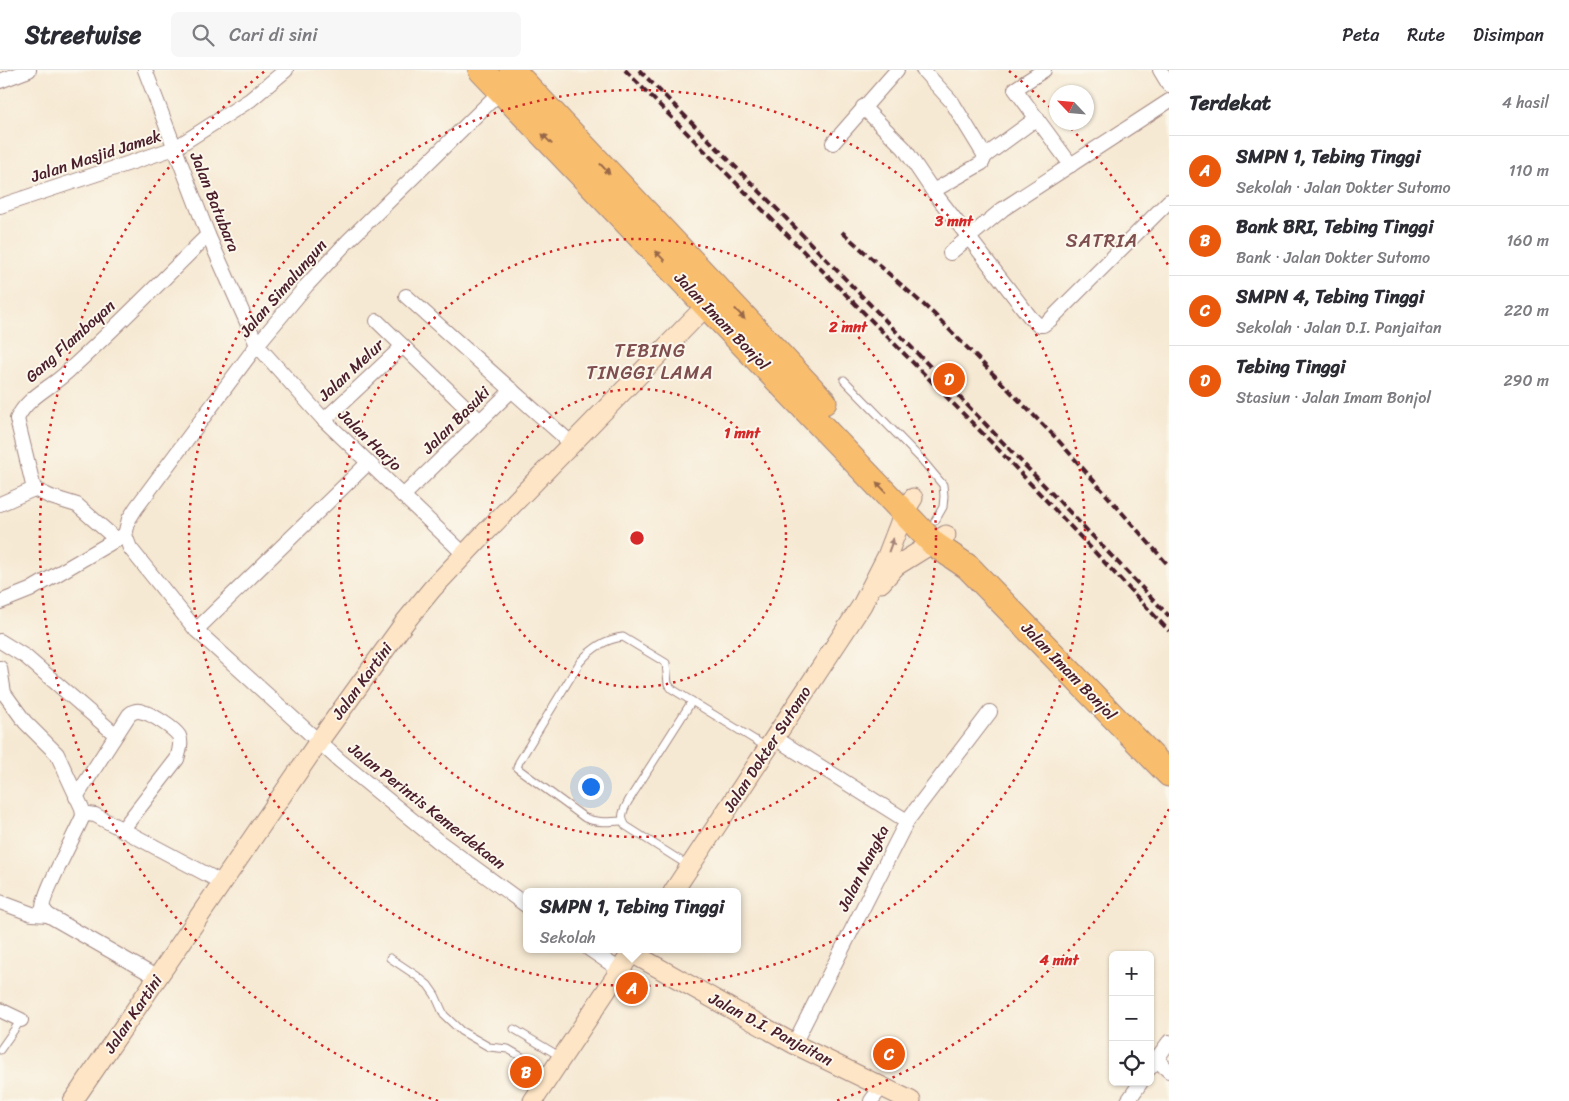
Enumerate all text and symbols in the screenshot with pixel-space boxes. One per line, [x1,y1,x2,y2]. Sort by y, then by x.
search box [171,12,521,57]
text: Streetwise [25,14,141,56]
text: Cari di sini [229,18,317,51]
text: Peta [1342,19,1379,51]
text: Rute [1407,19,1445,51]
text: Disimpan [1473,19,1544,51]
icon: search [189,21,217,49]
text: Terdekat [1189,84,1271,122]
north arrow [1049,85,1094,130]
text: 4 hasil [1502,88,1549,117]
street label: Jalan Masjid Jamek [26,121,165,191]
one-way arrow [541,133,553,145]
text: SMPN 1, Tebing Tinggi [1236,140,1420,173]
street label: Jalan Batubara [181,147,248,256]
text: A [1200,156,1210,185]
text: 110 m [1509,156,1549,185]
one-way arrow [599,163,611,175]
text: Sekolah · Jalan Dokter Sutomo [1236,173,1451,202]
text: 3 mnt [934,208,974,234]
text: Bank BRI, Tebing Tinggi [1236,210,1433,243]
district label: SATRIA [1066,224,1138,257]
text: B [1200,226,1210,255]
text: 160 m [1506,226,1549,255]
street label: Jalan Simalungun [231,232,334,345]
text: Bank · Jalan Dokter Sutomo [1236,243,1430,272]
one-way arrow [654,250,666,262]
street label: Jalan Imam Bonjol [666,264,777,378]
text: SMPN 4, Tebing Tinggi [1236,280,1424,313]
street label: Gang Flamboyan [18,292,122,390]
text: C [1200,296,1210,325]
text: 220 m [1504,296,1549,325]
one-way arrow [734,307,746,319]
text: Sekolah · Jalan D.I. Panjaitan [1236,313,1442,342]
text: 2 mnt [828,314,868,340]
street label: Jalan Melur [310,330,392,409]
district label: TEBING TINGGI LAMA [586,334,714,389]
text: Tebing Tinggi [1236,350,1346,383]
pin: D [933,360,965,398]
text: D [1200,366,1210,395]
text: 290 m [1503,366,1549,395]
street label: Jalan Basuki [414,378,498,462]
text: Stasiun · Jalan Imam Bonjol [1236,383,1431,412]
street label: Jalan Harjo [330,401,409,478]
text: 1 mnt [724,420,761,446]
one-way arrow [875,482,887,494]
centre of rings [628,529,646,547]
one-way arrow [888,538,895,553]
street label: Jalan Imam Bonjol [1013,614,1124,728]
street label: Jalan Kartini [323,636,400,727]
street label: Jalan Dokter Sutomo [714,680,819,819]
street label: Jalan Perintis Kemerdekaan [341,734,513,877]
your location [578,774,604,800]
street label: Jalan Nangka [828,820,897,917]
popup [523,888,741,953]
text: SMPN 1, Tebing Tinggi [540,890,724,923]
text: Sekolah [540,923,596,952]
text: 4 mnt [1039,947,1079,973]
map controls [1109,951,1154,1086]
button: + [1109,951,1154,996]
street label: Jalan Kartini [95,968,170,1060]
pin: A [616,969,648,1007]
street label: Jalan D.I. Panjaitan [703,984,839,1074]
button: − [1109,996,1154,1041]
pin: C [873,1035,905,1073]
button: locate [1109,1041,1154,1086]
pin: B [510,1053,542,1091]

